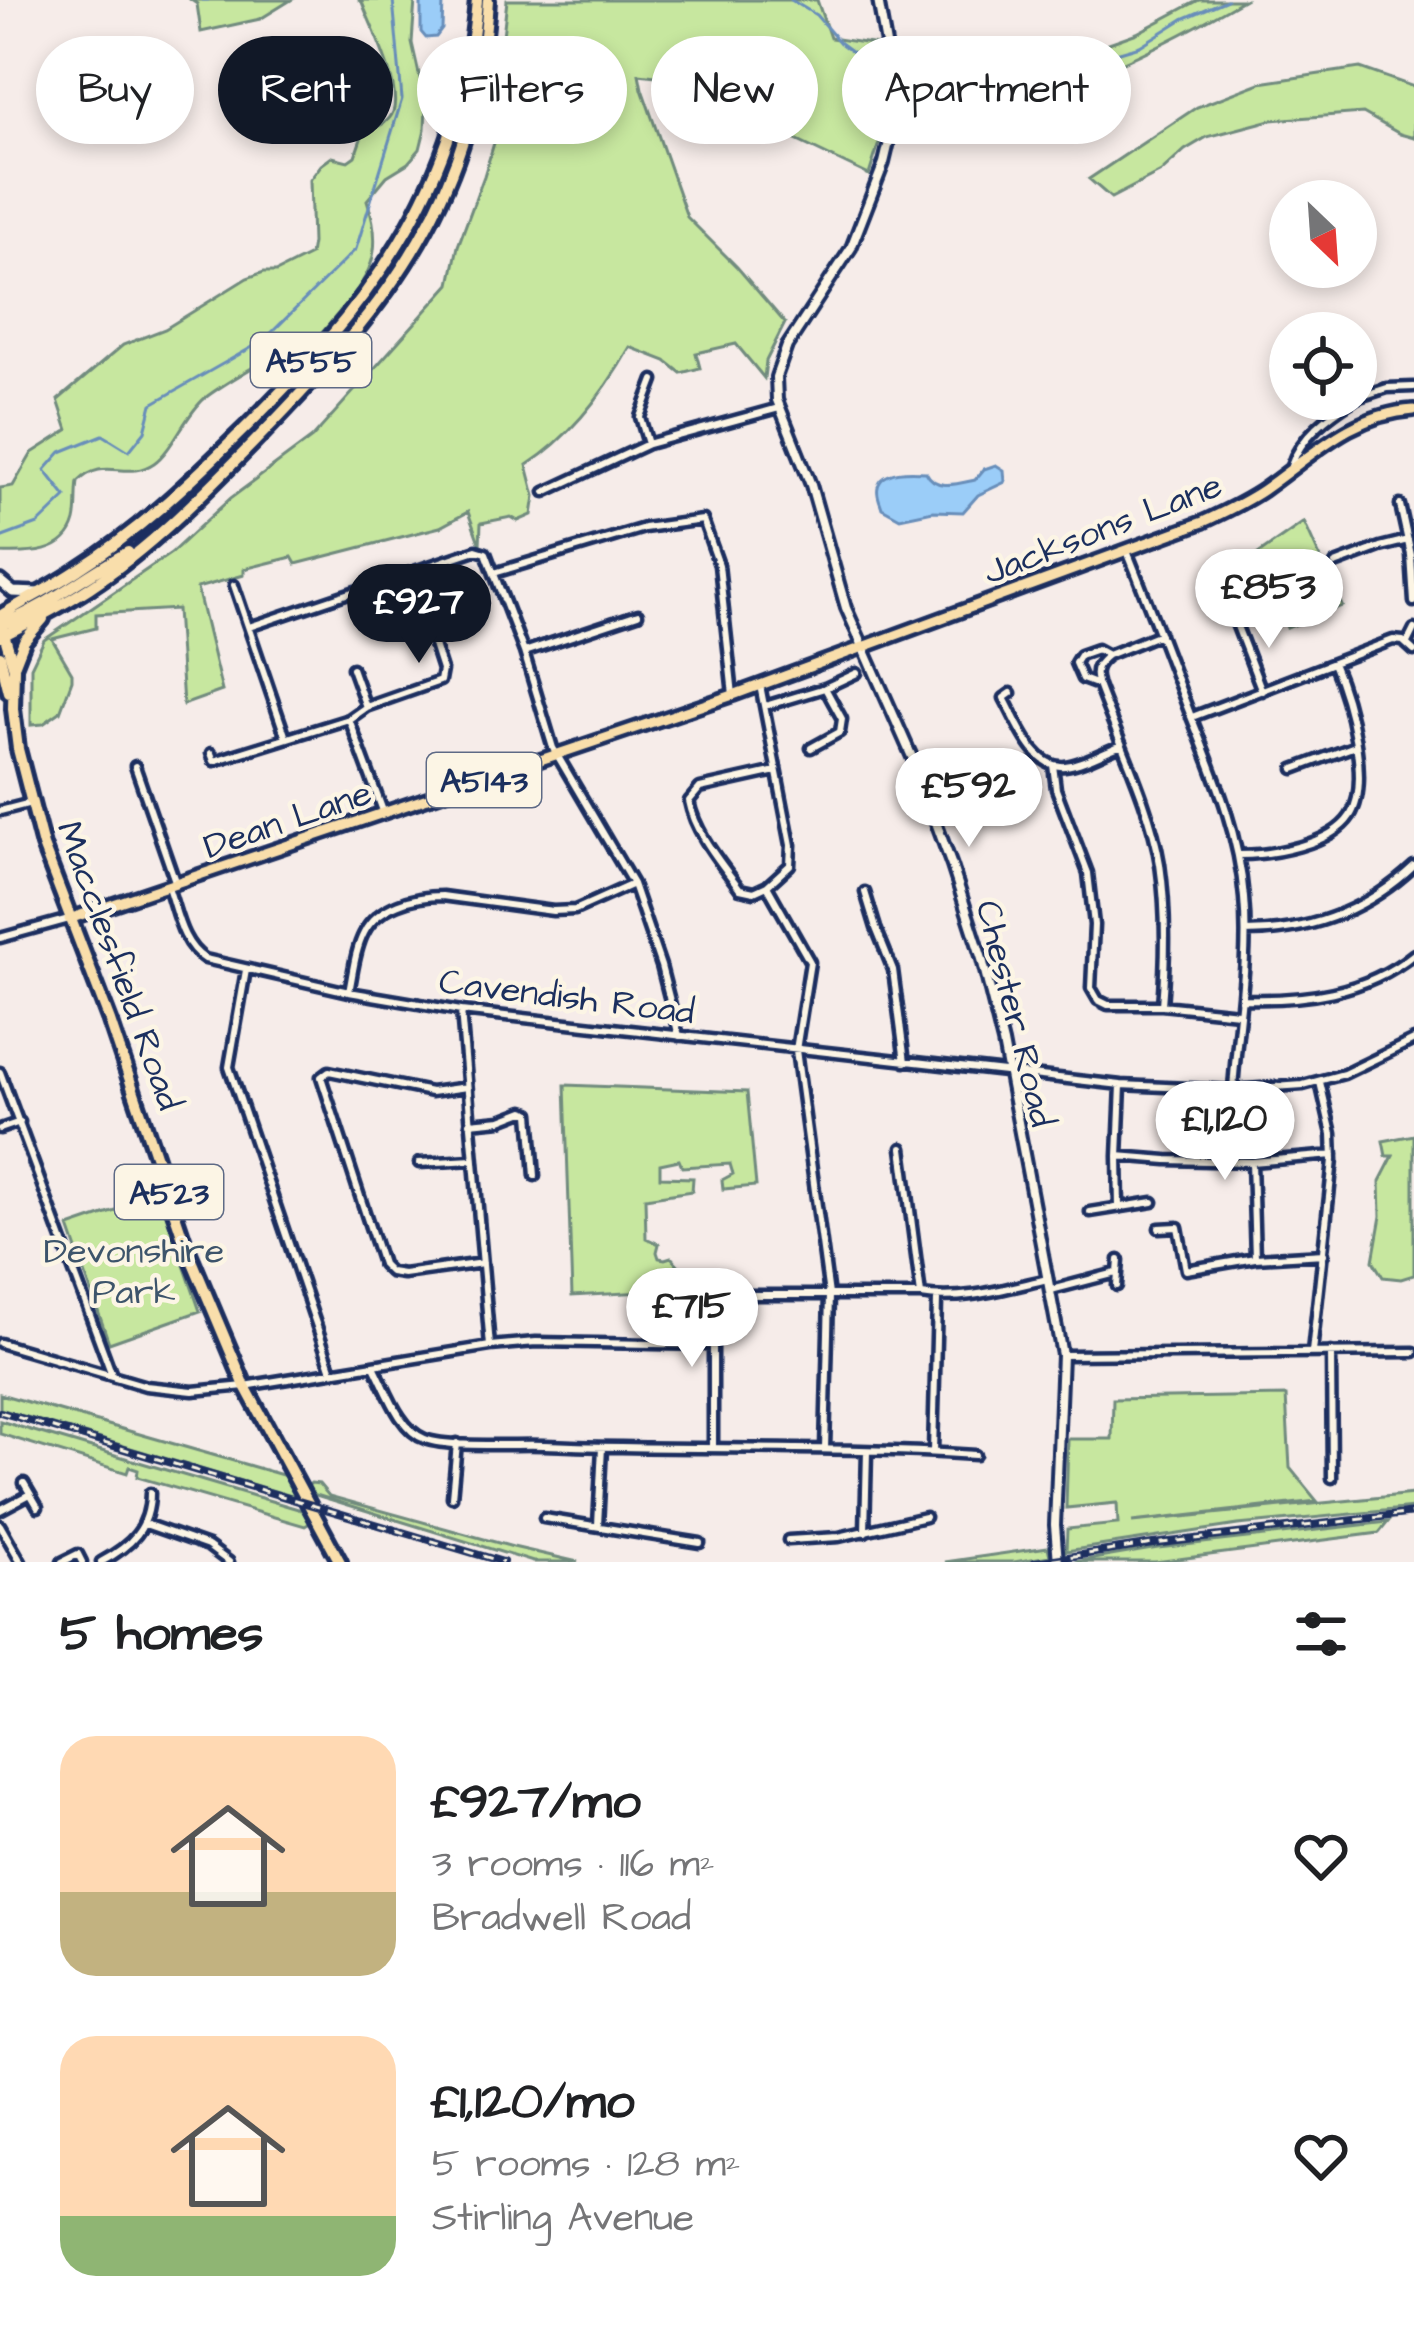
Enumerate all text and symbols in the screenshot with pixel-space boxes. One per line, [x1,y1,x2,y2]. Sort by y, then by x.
chip: Buy [36,36,194,144]
chip: Rent [218,36,393,144]
chip: Filters [417,36,627,144]
chip: New [651,36,818,144]
chip: Apartment [842,36,1131,144]
north arrow [1269,180,1377,288]
map controls [1269,180,1377,420]
button: locate [1269,312,1377,420]
road number: A555 [251,333,371,387]
street label: Jacksons Lane [976,460,1230,598]
pin: £853 [1198,549,1340,651]
text: £853 [1222,561,1316,615]
pin: £927 [348,564,490,666]
text: £927 [374,576,464,630]
pin: £592 [898,748,1040,850]
road number: A5143 [427,753,541,807]
text: £592 [922,760,1016,814]
street label: Dean Lane [197,768,379,873]
street label: Macclesfield Road [43,814,195,1118]
street label: Chester Road [962,895,1067,1132]
street label: Cavendish Road [436,957,697,1038]
pin: £1,120 [1127,1081,1323,1183]
text: £1,120 [1183,1093,1267,1147]
road number: A523 [115,1165,223,1219]
park label: Devonshire Park [44,1226,224,1318]
pin: £715 [621,1268,763,1370]
text: £715 [653,1280,731,1334]
text: 5 homes [60,1599,263,1670]
icon: filters [1288,1601,1354,1667]
text: £927/mo [432,1767,641,1838]
icon: home [156,1784,300,1928]
icon: heart [1288,1823,1354,1889]
text: 3 rooms · 116 m² [432,1838,715,1892]
text: Bradwell Road [432,1892,691,1946]
text: £1,120/mo [432,2067,635,2138]
icon: home [156,2084,300,2228]
icon: heart [1288,2123,1354,2189]
text: 5 rooms · 128 m² [432,2138,740,2192]
text: Stirling Avenue [432,2192,694,2246]

